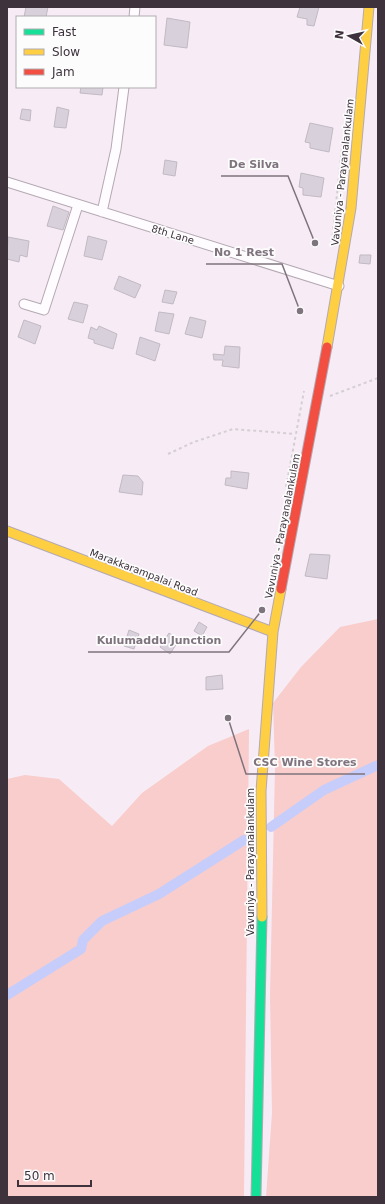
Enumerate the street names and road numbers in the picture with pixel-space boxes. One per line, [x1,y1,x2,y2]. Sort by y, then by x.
street label: Vavuniya - Parayanalankulam [329,98,356,246]
street label: 8th Lane [150,223,196,246]
street label: Vavuniya - Parayanalankulam [263,453,302,600]
street label: Marakkarampalai Road [88,547,199,598]
street label: Vavuniya - Parayanalankulam [245,788,256,936]

